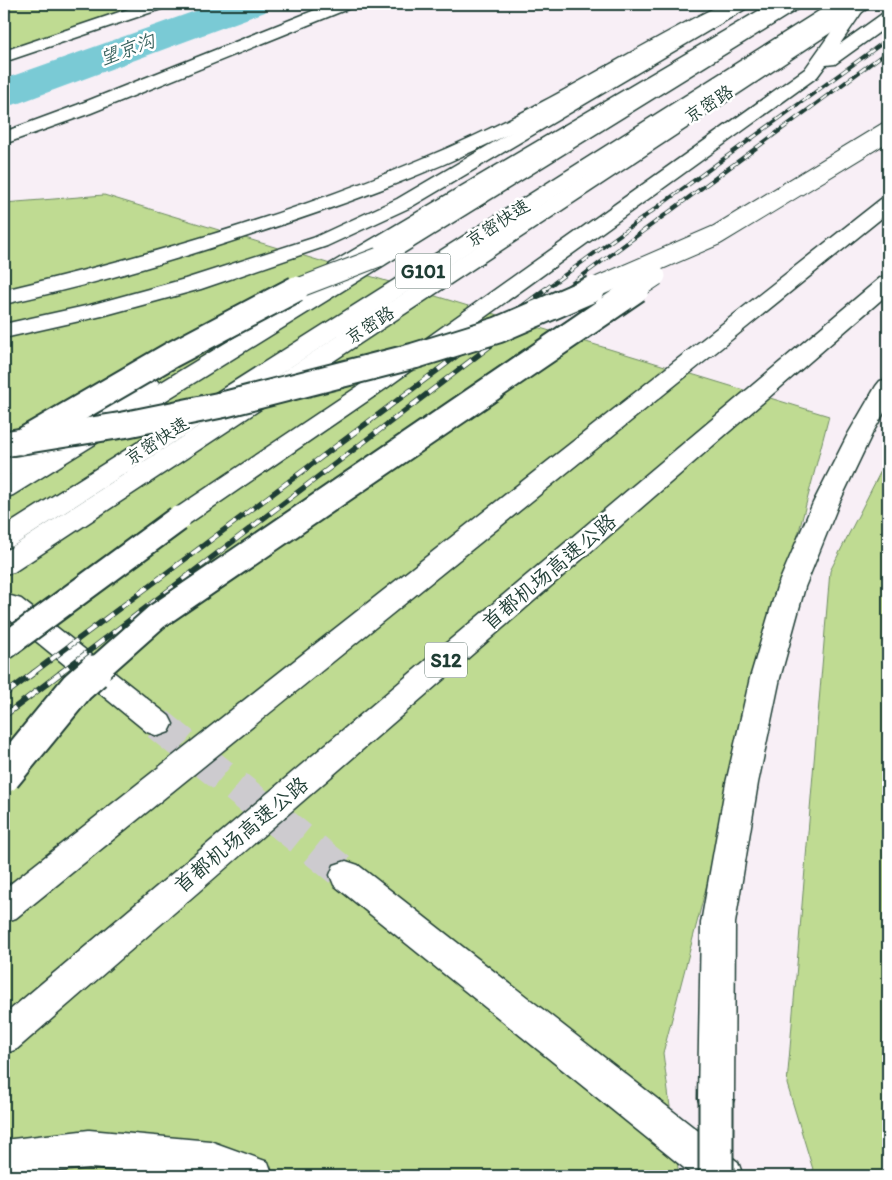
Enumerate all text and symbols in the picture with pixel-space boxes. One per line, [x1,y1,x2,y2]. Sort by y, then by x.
water label: 望京沟 [96,28,160,70]
street label: 京密路 [680,80,738,128]
street label: 京密快速 [462,194,534,252]
road number: G101 [396,254,450,288]
street label: 京密路 [341,301,399,349]
street label: 京密快速 [121,412,193,470]
street label: 首都机场高速公路 [476,508,621,635]
road number: S12 [425,642,467,678]
street label: 首都机场高速公路 [168,771,313,898]

